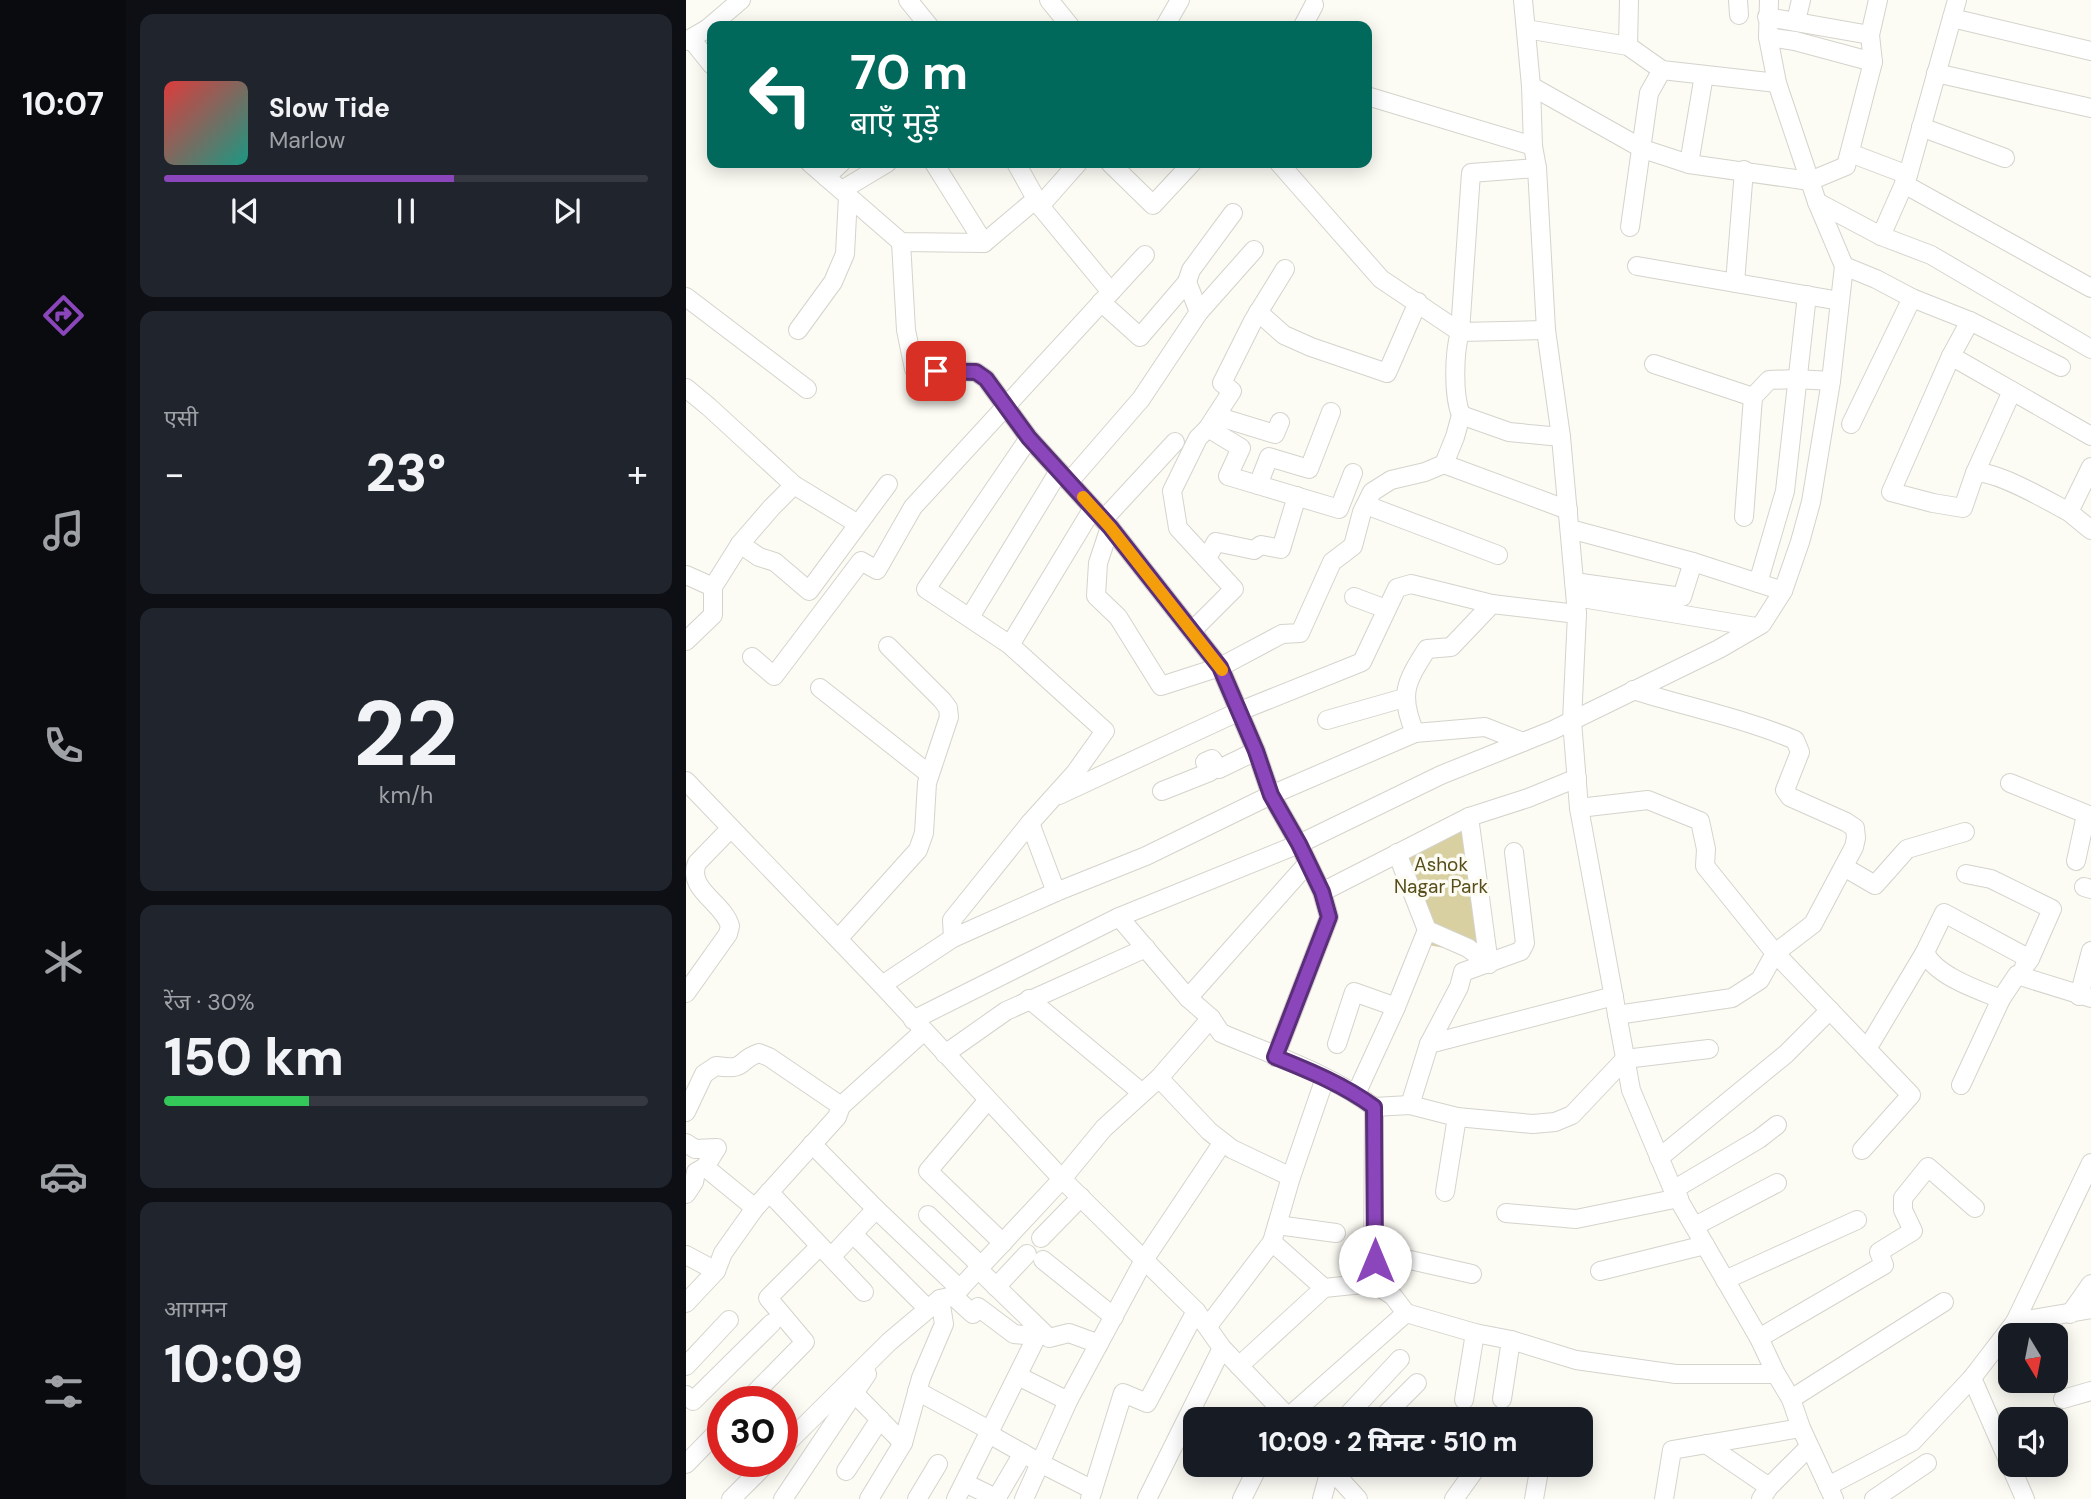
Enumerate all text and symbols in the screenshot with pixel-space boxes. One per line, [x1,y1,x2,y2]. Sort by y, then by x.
text: 70 m [850,40,968,104]
icon: left [735,49,826,140]
text: 10:07 [22,83,104,125]
text: Slow Tide [269,91,390,125]
text: बाएँ मुड़ें [850,102,939,144]
text: Marlow [269,125,345,155]
icon: previous [226,192,264,230]
icon: pause [387,192,425,230]
icon: next [548,192,586,230]
icon: directions [39,291,88,340]
pin [906,341,966,401]
icon: arrive [917,352,955,390]
text: एसी [164,403,198,433]
text: 23° [366,439,446,507]
text: − [164,449,185,499]
text: + [627,449,648,499]
icon: music [39,506,88,555]
text: 22 [353,675,459,793]
icon: phone [39,721,88,770]
text: km/h [379,780,433,810]
park label: Ashok Nagar Park [1394,852,1488,899]
icon: climate [39,937,88,986]
text: रेंज · 30% [164,987,255,1017]
text: 150 km [164,1023,344,1091]
icon: car [39,1152,88,1201]
position arrow [1338,1224,1412,1298]
text: आगमन [164,1294,227,1324]
north arrow [1998,1323,2068,1393]
map controls [1998,1323,2068,1477]
text: 10:09 [164,1330,303,1398]
icon: filters [39,1367,88,1416]
speed limit sign: 30 [707,1386,798,1477]
button: sound [1998,1407,2068,1477]
text: 10:09 · 2 मिनट · 510 m [1259,1425,1517,1459]

